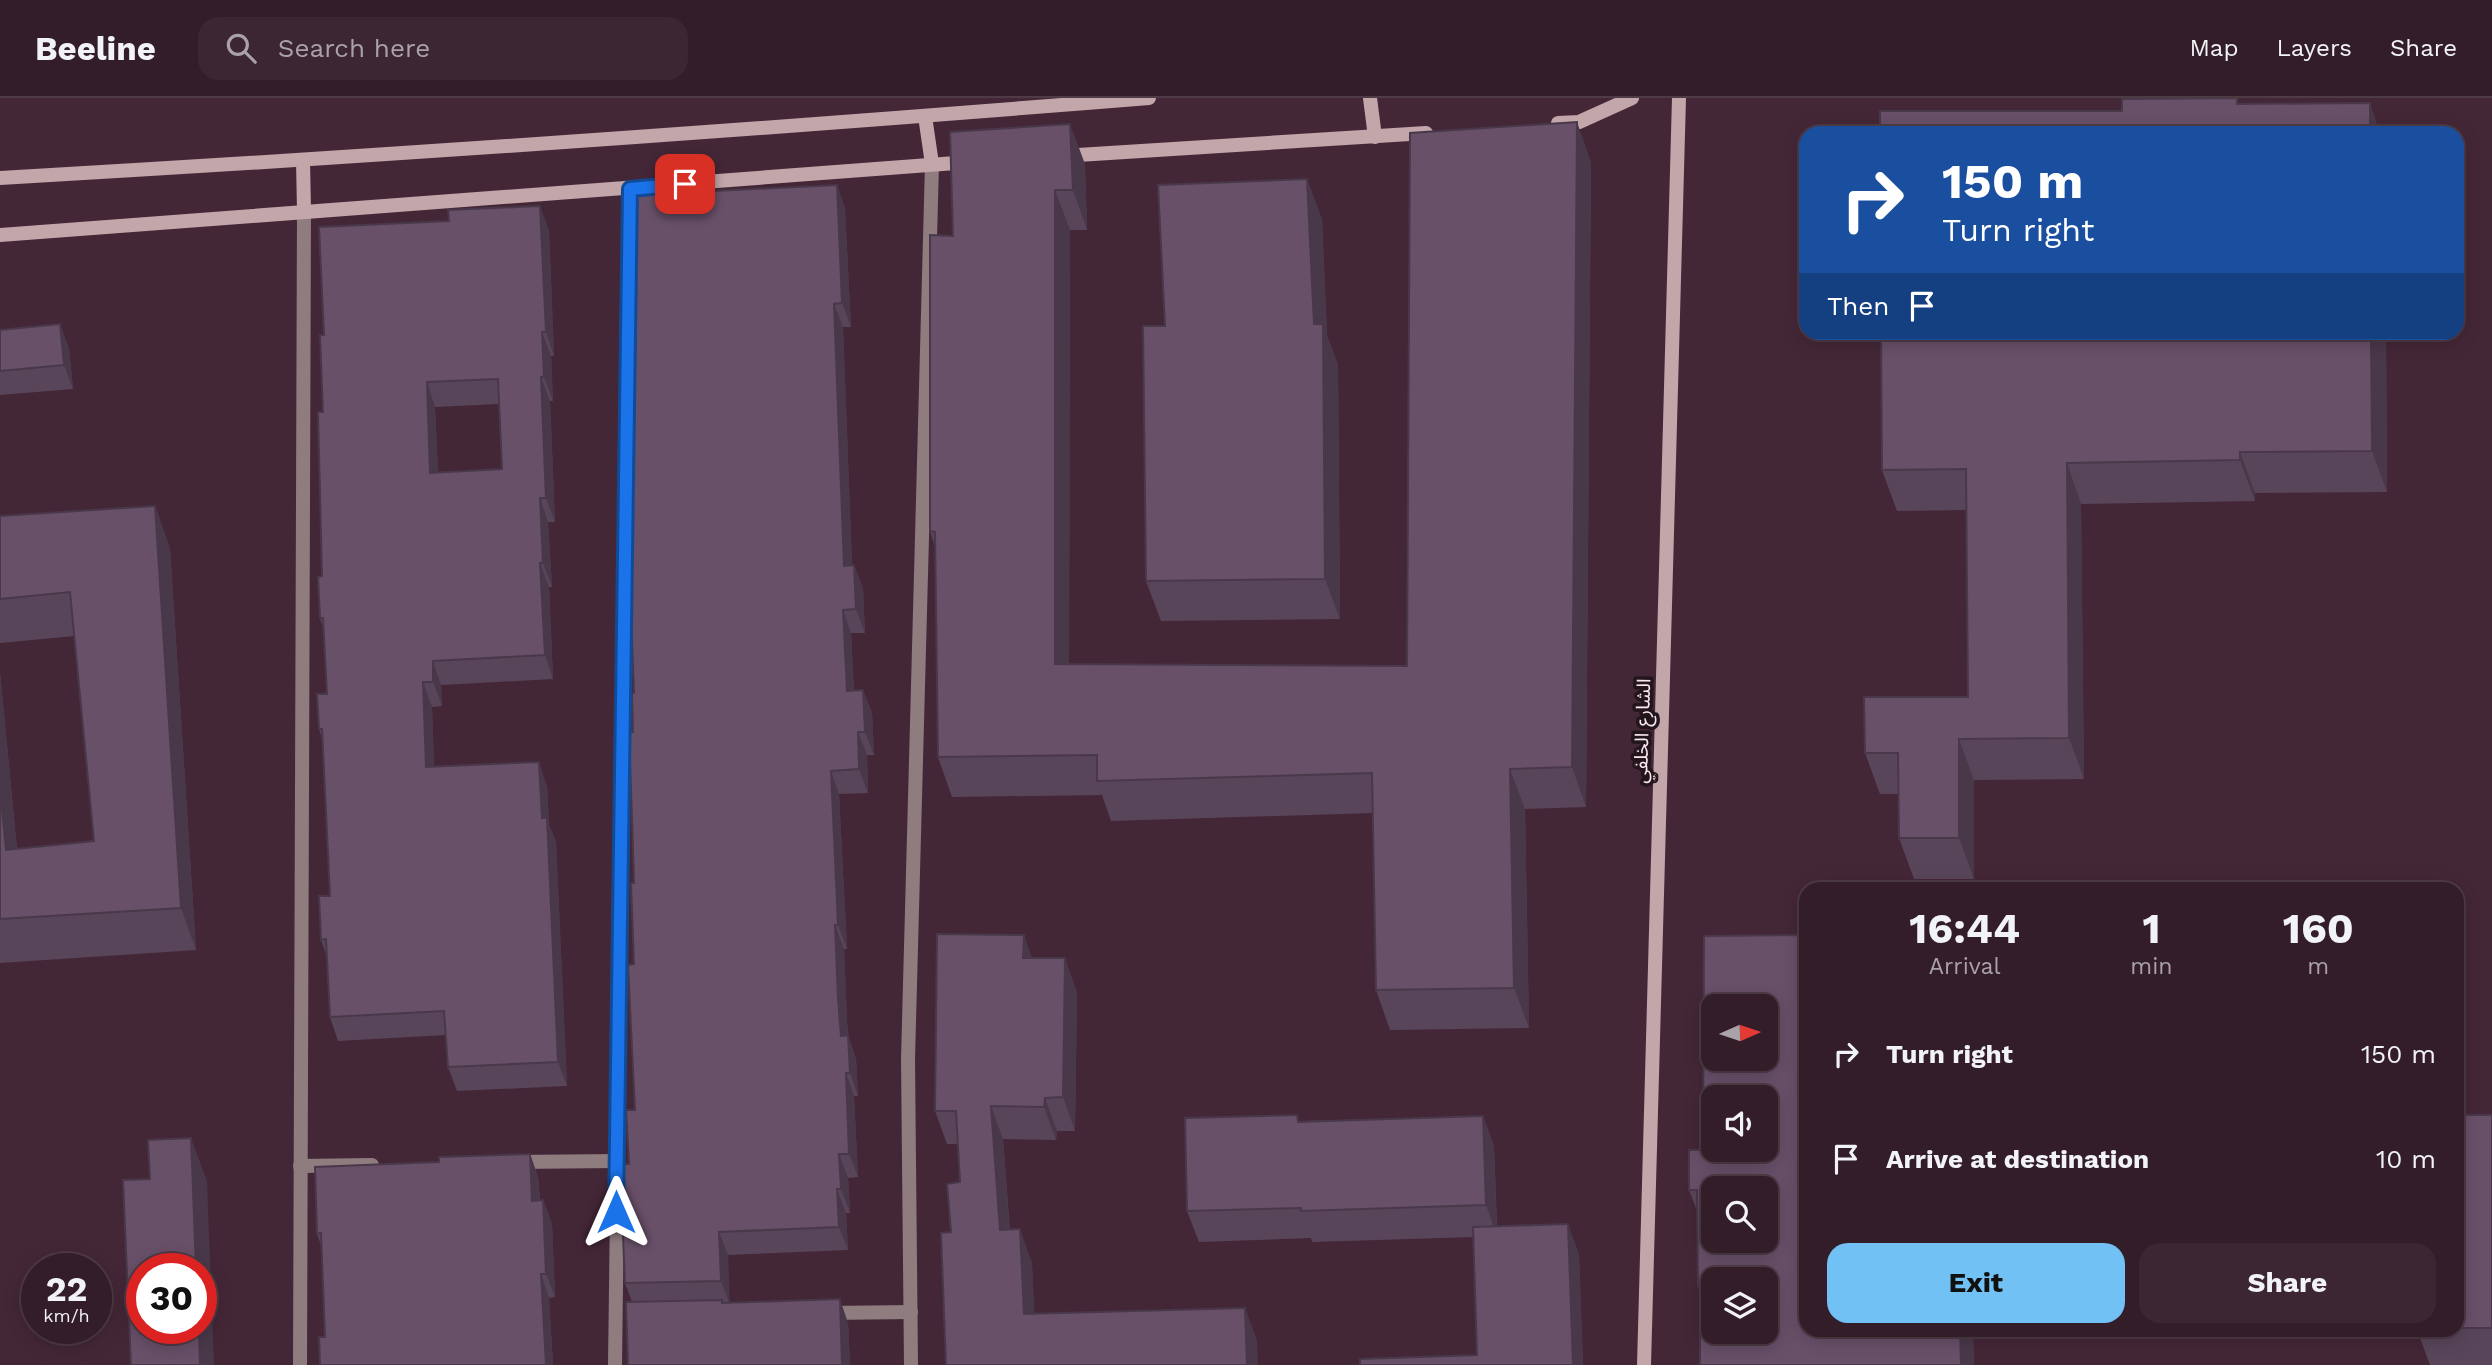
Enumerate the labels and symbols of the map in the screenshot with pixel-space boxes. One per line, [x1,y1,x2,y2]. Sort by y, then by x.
pin [655,154,715,214]
street label: الشارع الخلفي [1629,678,1659,784]
north arrow [1701,994,1778,1071]
position arrow [579,1175,653,1249]
speed limit sign: 30 [126,1253,217,1344]

